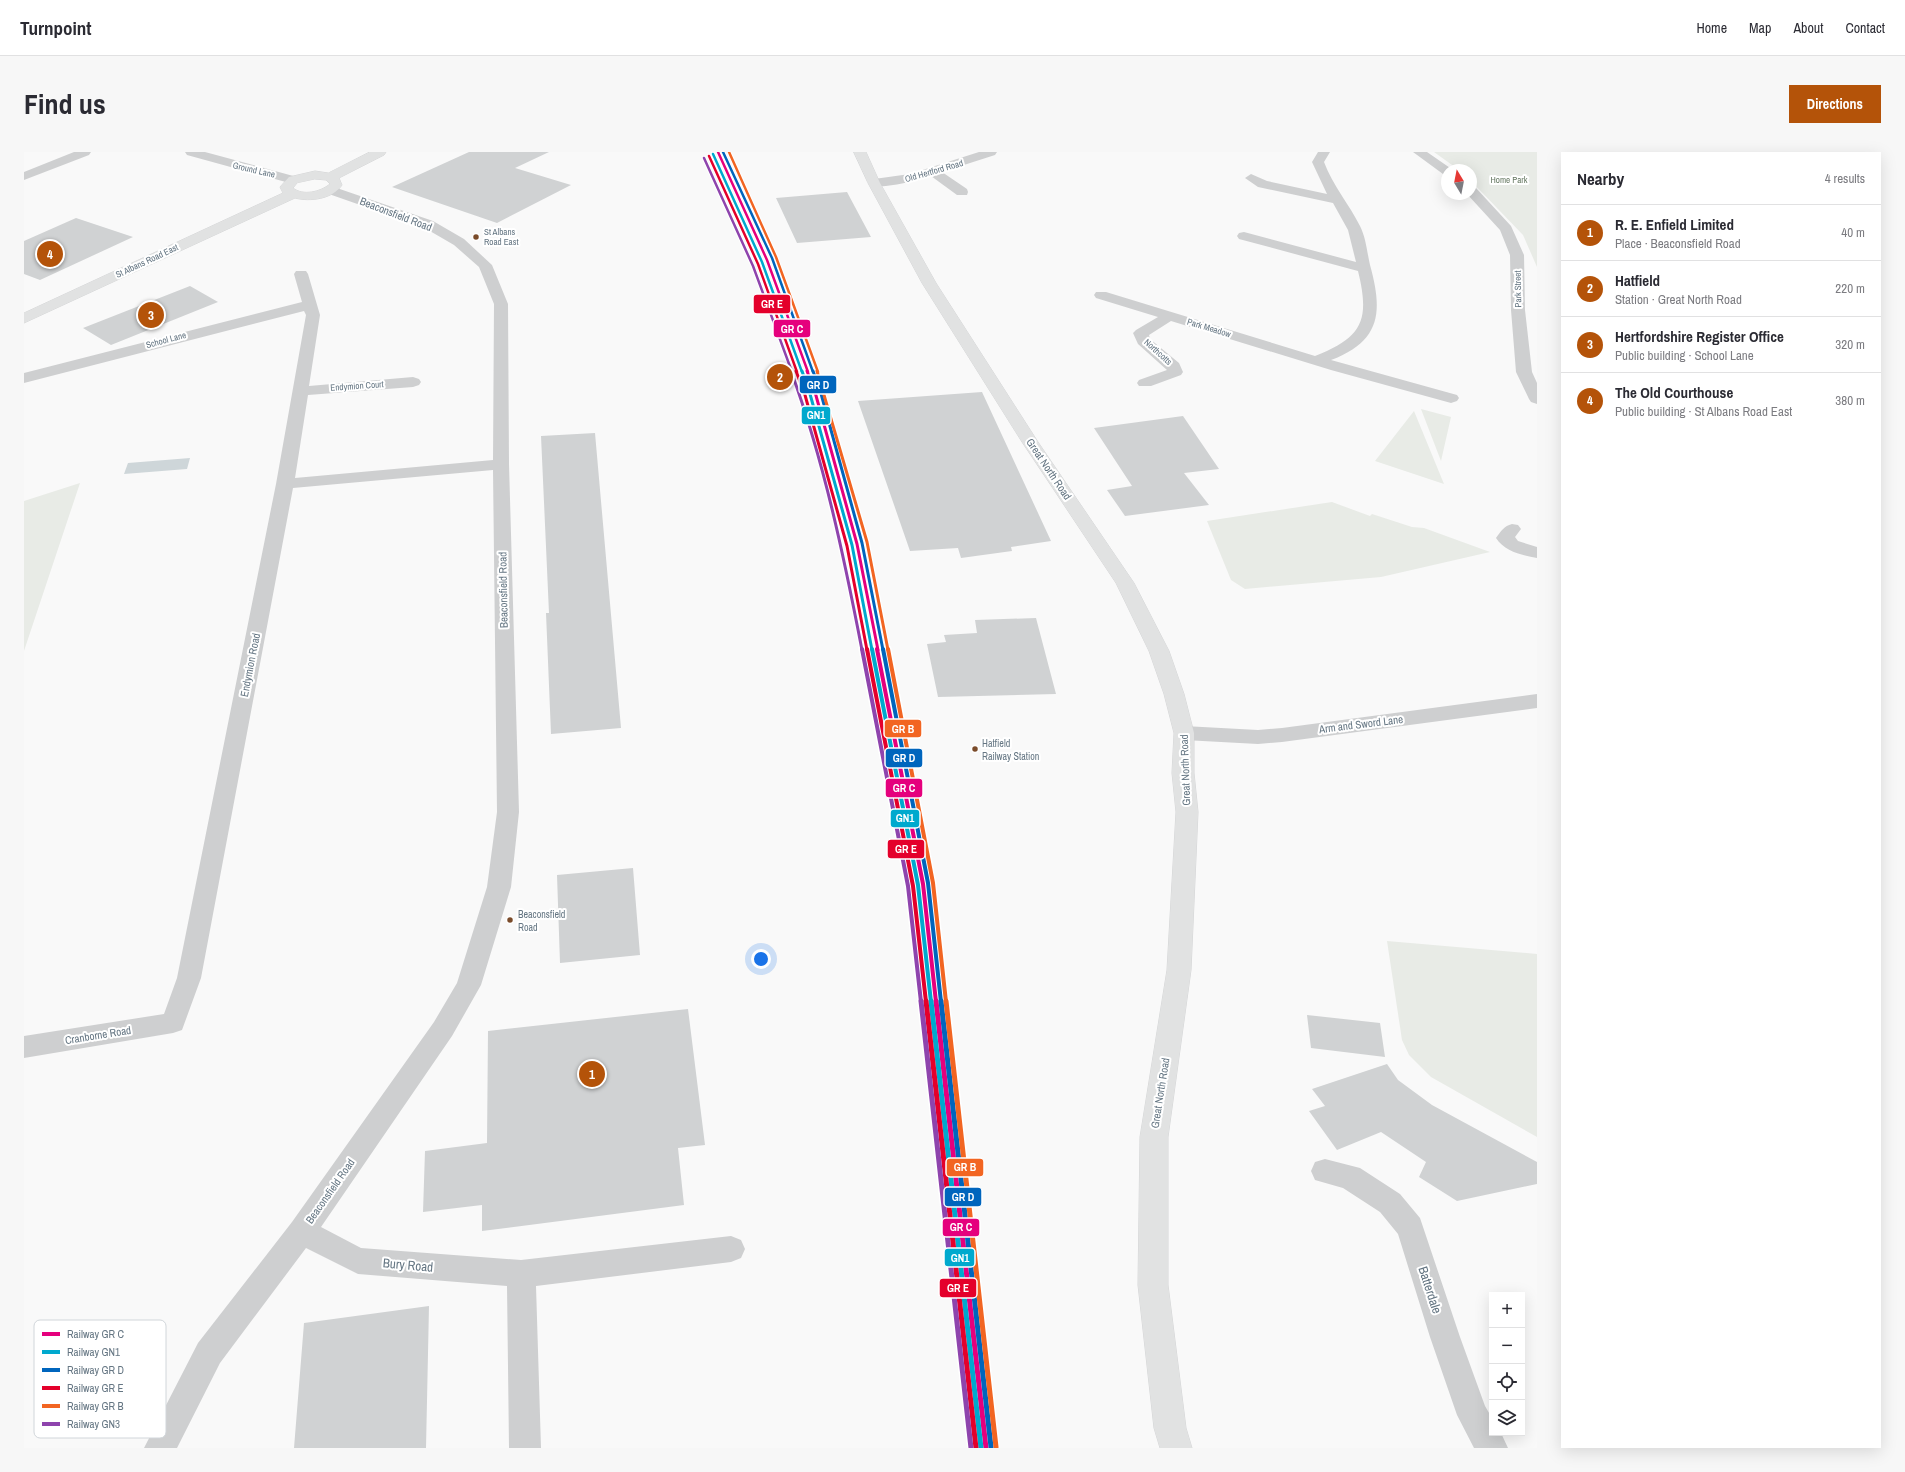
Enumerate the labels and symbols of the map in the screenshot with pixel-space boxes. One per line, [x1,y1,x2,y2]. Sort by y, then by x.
street label: Old Hertford Road [904,157,964,185]
street label: Ground Lane [232,159,276,181]
north arrow [1441,164,1477,200]
park label: Home Park [1491,174,1528,186]
street label: Beaconsfield Road [358,194,434,234]
place label: St Albans Road East [484,226,518,248]
marker: St Albans Road East [471,232,481,242]
pin: 4 [37,239,63,269]
street label: St Albans Road East [114,241,180,281]
street label: Park Street [1512,270,1524,308]
line badge: GR E [753,294,791,314]
text: GR E [761,297,783,311]
pin: 3 [138,300,164,330]
street label: Park Meadow [1186,316,1233,341]
line badge: GR C [773,319,811,338]
text: GR C [781,322,804,336]
street label: School Lane [145,329,187,351]
street label: Northcotts [1141,336,1175,368]
pin: 2 [767,362,793,392]
line badge: GR D [799,375,837,394]
street label: Endymion Court [330,378,384,394]
text: GR D [807,378,830,392]
line badge: GN1 [801,406,831,425]
text: GN1 [807,408,825,422]
street label: Great North Road [1023,436,1075,502]
street label: Beaconsfield Road [495,552,511,628]
street label: Endymion Road [237,632,263,698]
street label: Arm and Sword Lane [1317,712,1404,736]
line badge: GR B [884,719,922,738]
text: GR B [892,722,915,736]
street label: Great North Road [1177,734,1193,806]
place label: Hatfield Railway Station [982,737,1039,763]
marker: Hatfield Railway Station [970,744,980,754]
line badge: GR D [885,748,923,768]
text: GR D [893,751,916,765]
line badge: GR C [885,778,923,798]
text: GR C [893,781,916,795]
line badge: GN1 [890,809,920,828]
text: GN1 [896,811,914,825]
line badge: GR E [887,839,925,859]
text: GR E [895,842,917,856]
place label: Beaconsfield Road [518,908,565,934]
marker: Beaconsfield Road [505,915,515,925]
your location [751,949,771,969]
street label: Cranborne Road [64,1023,132,1047]
street label: Great North Road [1148,1057,1172,1129]
pin: 1 [579,1059,605,1089]
street label: Beaconsfield Road [302,1156,358,1226]
line badge: GR B [946,1158,984,1177]
text: GR B [954,1160,977,1174]
line badge: GR D [944,1187,982,1207]
text: GR D [952,1190,975,1204]
line badge: GR C [942,1218,980,1237]
text: GR C [950,1220,973,1234]
line badge: GN1 [944,1248,975,1267]
text: GN1 [951,1251,969,1265]
street label: Bury Road [382,1254,434,1276]
street label: Batterdale [1414,1264,1446,1316]
line badge: GR E [939,1278,977,1298]
text: GR E [947,1281,969,1295]
legend [34,1320,166,1438]
text: Railway GR C [67,1327,125,1341]
text: Railway GN1 [67,1345,120,1359]
text: Railway GR D [67,1363,124,1377]
text: Railway GR E [67,1381,124,1395]
text: Railway GR B [67,1399,124,1413]
text: Railway GN3 [67,1417,120,1431]

